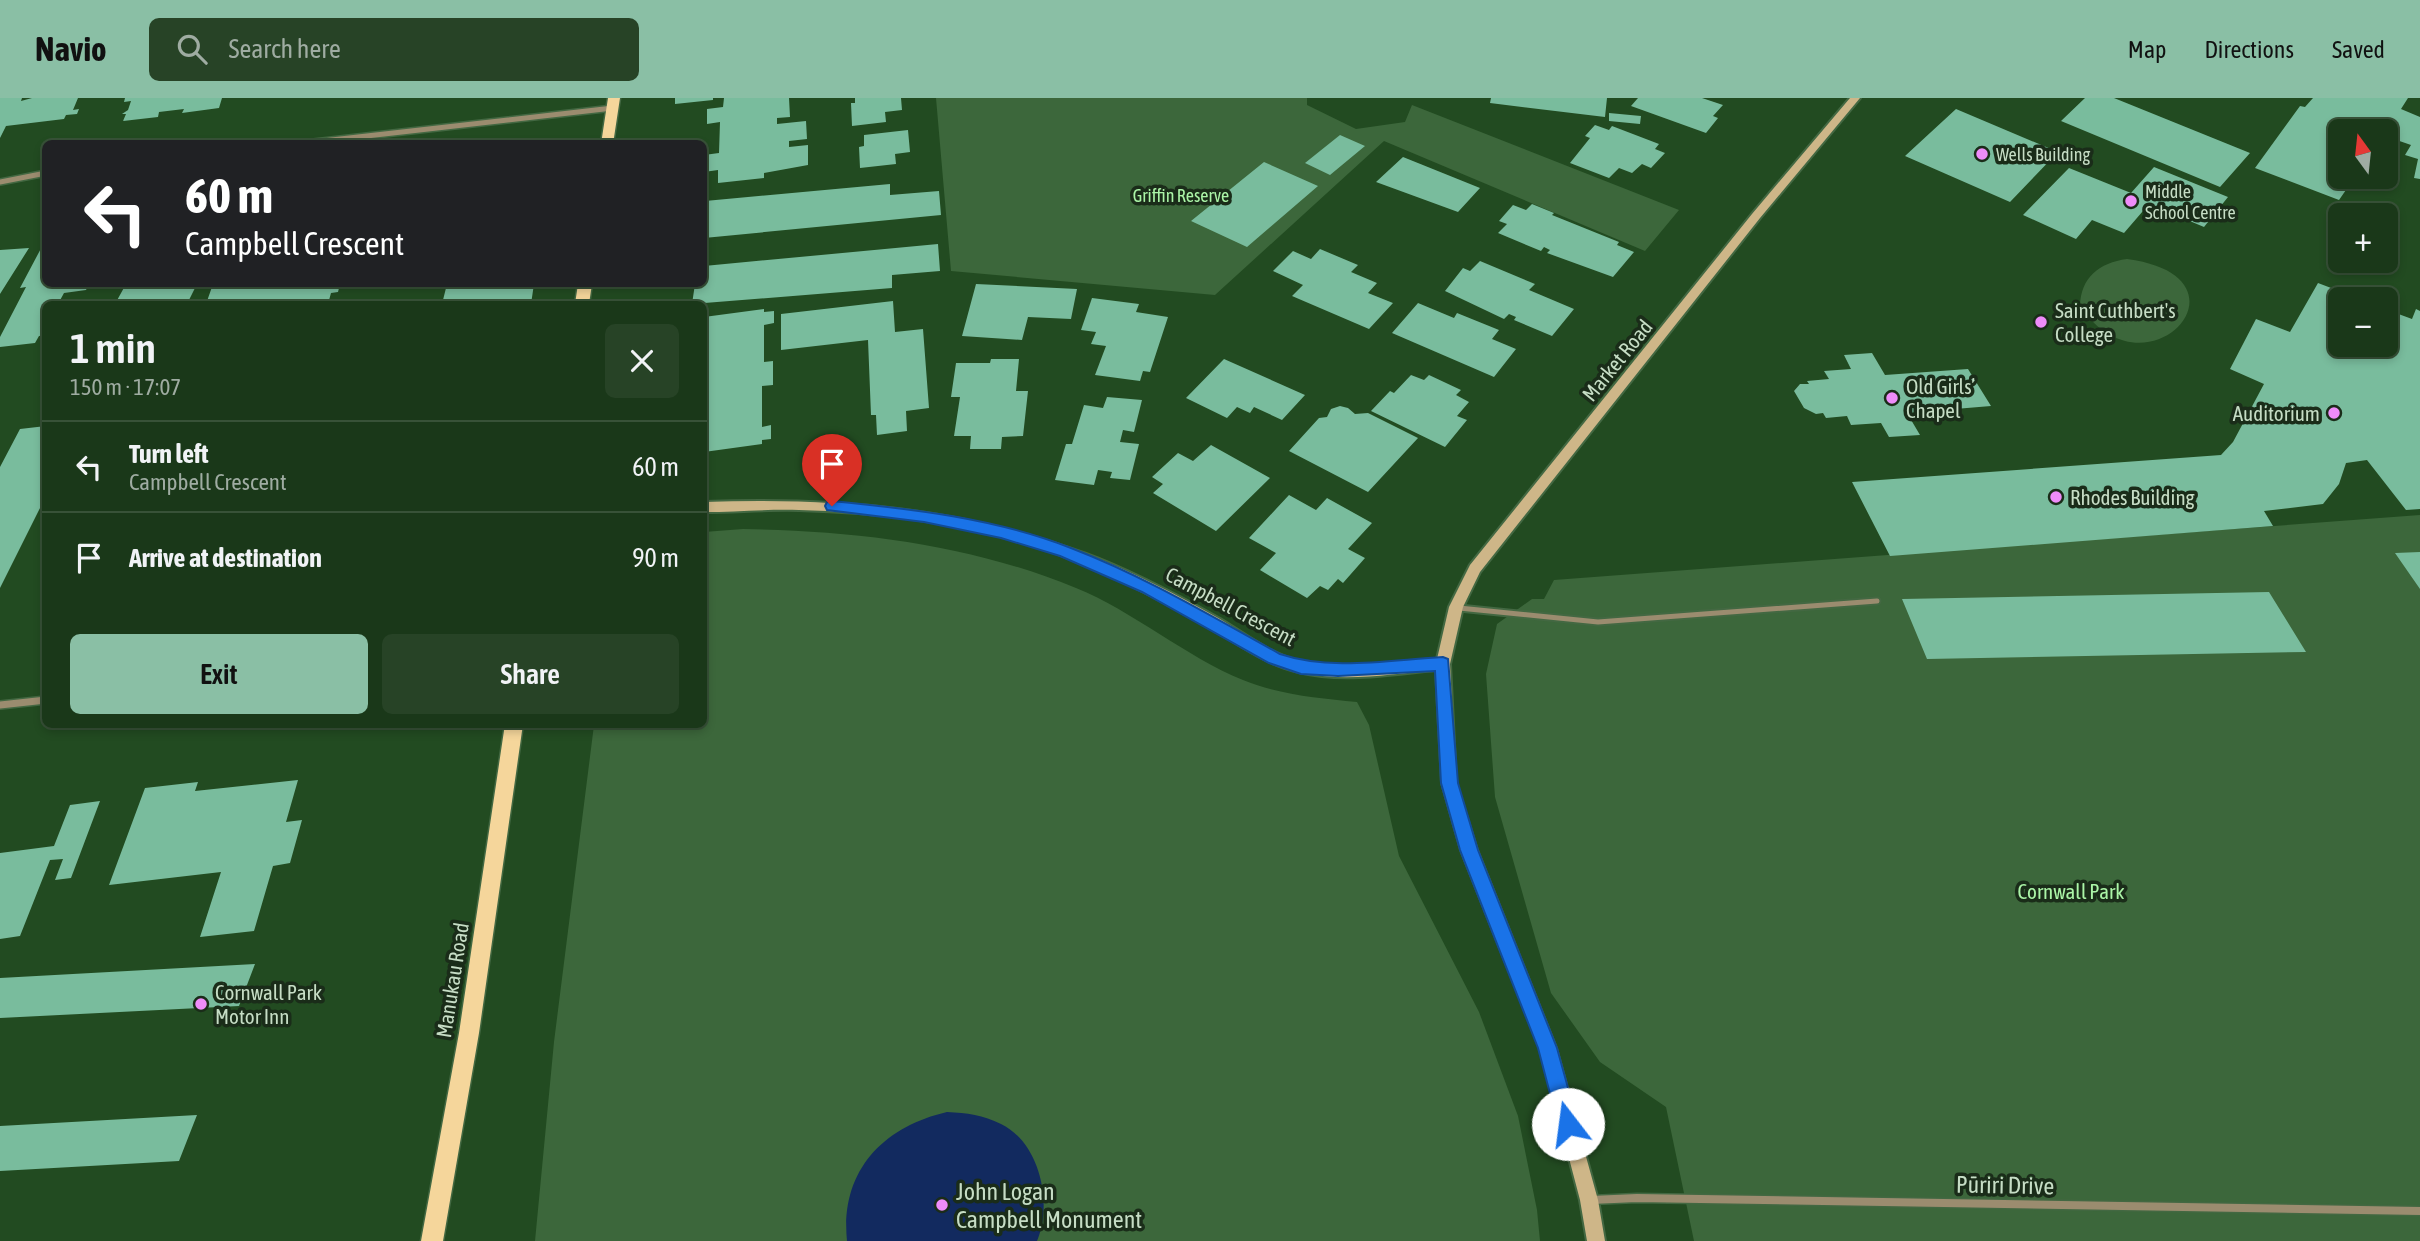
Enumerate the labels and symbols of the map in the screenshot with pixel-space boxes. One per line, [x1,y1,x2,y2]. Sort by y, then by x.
north arrow [2328,119,2398,189]
place label: Wells Building [1996,144,2090,165]
marker: Wells Building [1974,146,1990,162]
place label: Middle School Centre [2145,181,2236,223]
park label: Griffin Reserve [1133,185,1229,206]
marker: Middle School Centre [2123,193,2139,209]
place label: Saint Cuthbert's College [2055,298,2176,346]
marker: Saint Cuthbert's College [2033,314,2049,330]
street label: Market Road [1577,315,1657,405]
place label: Old Girls’ Chapel [1906,374,1975,422]
marker: Old Girls’ Chapel [1884,390,1900,406]
place label: Auditorium [2233,401,2320,425]
marker: Auditorium [2326,405,2342,421]
pin [802,434,862,506]
place label: Rhodes Building [2070,485,2195,509]
marker: Rhodes Building [2048,489,2064,505]
street label: Campbell Crescent [1162,562,1300,650]
park label: Cornwall Park [2018,879,2124,903]
street label: Manukau Road [431,921,473,1039]
place label: Cornwall Park Motor Inn [215,980,322,1028]
marker: Cornwall Park Motor Inn [193,996,209,1012]
position arrow [1531,1087,1605,1161]
street label: Pūriri Drive [1956,1171,2054,1199]
place label: John Logan Campbell Monument [956,1178,1142,1233]
marker: John Logan Campbell Monument [934,1197,950,1213]

